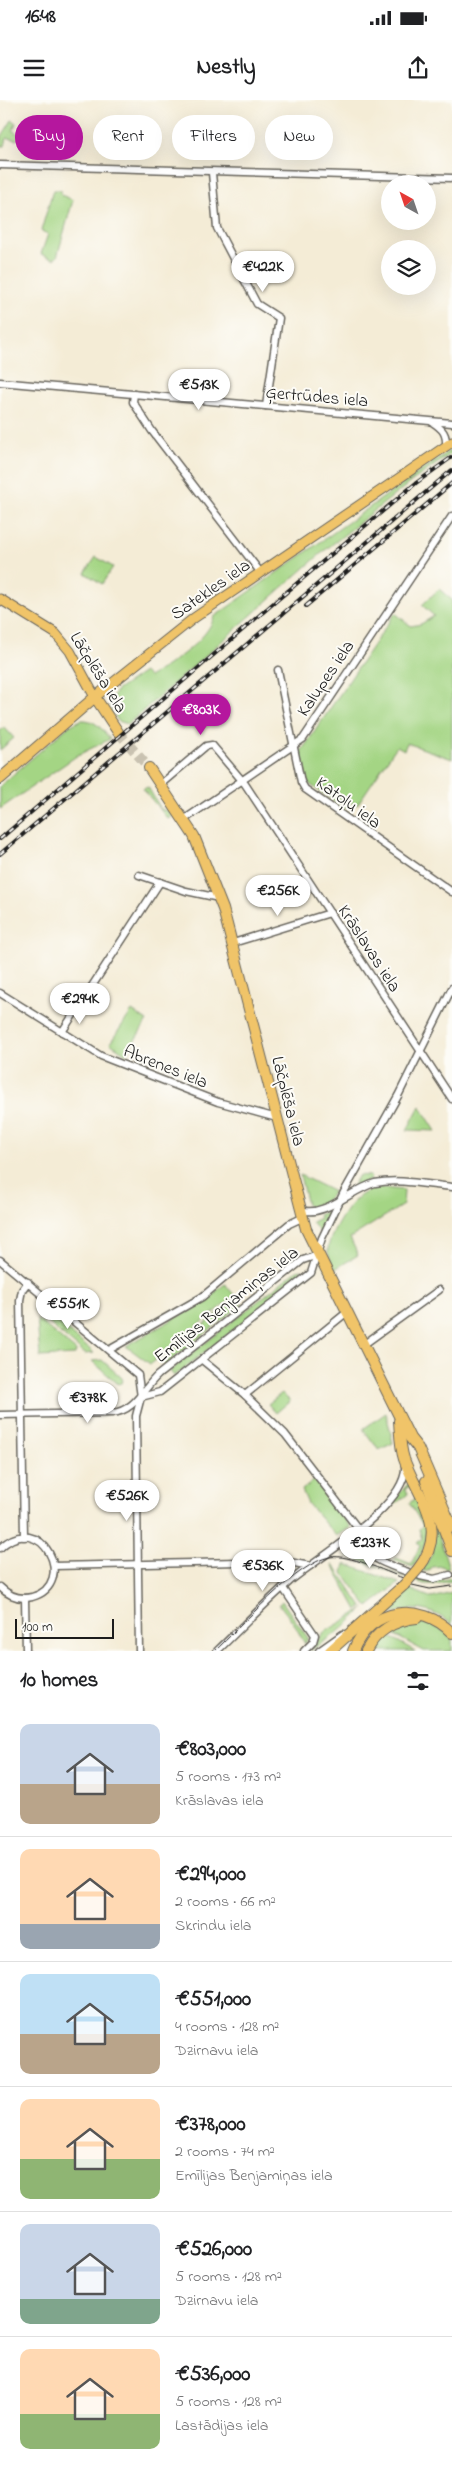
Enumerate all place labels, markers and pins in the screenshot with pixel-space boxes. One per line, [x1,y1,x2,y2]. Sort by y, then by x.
pin: €422K [228,250,298,293]
pin: €513K [164,368,234,411]
pin: €803K [166,694,236,736]
pin: €256K [243,874,313,917]
pin: €294K [45,982,115,1025]
pin: €551K [33,1288,103,1330]
pin: €378K [53,1382,123,1424]
pin: €526K [92,1480,162,1522]
pin: €237K [335,1526,405,1569]
pin: €536K [228,1550,298,1592]

